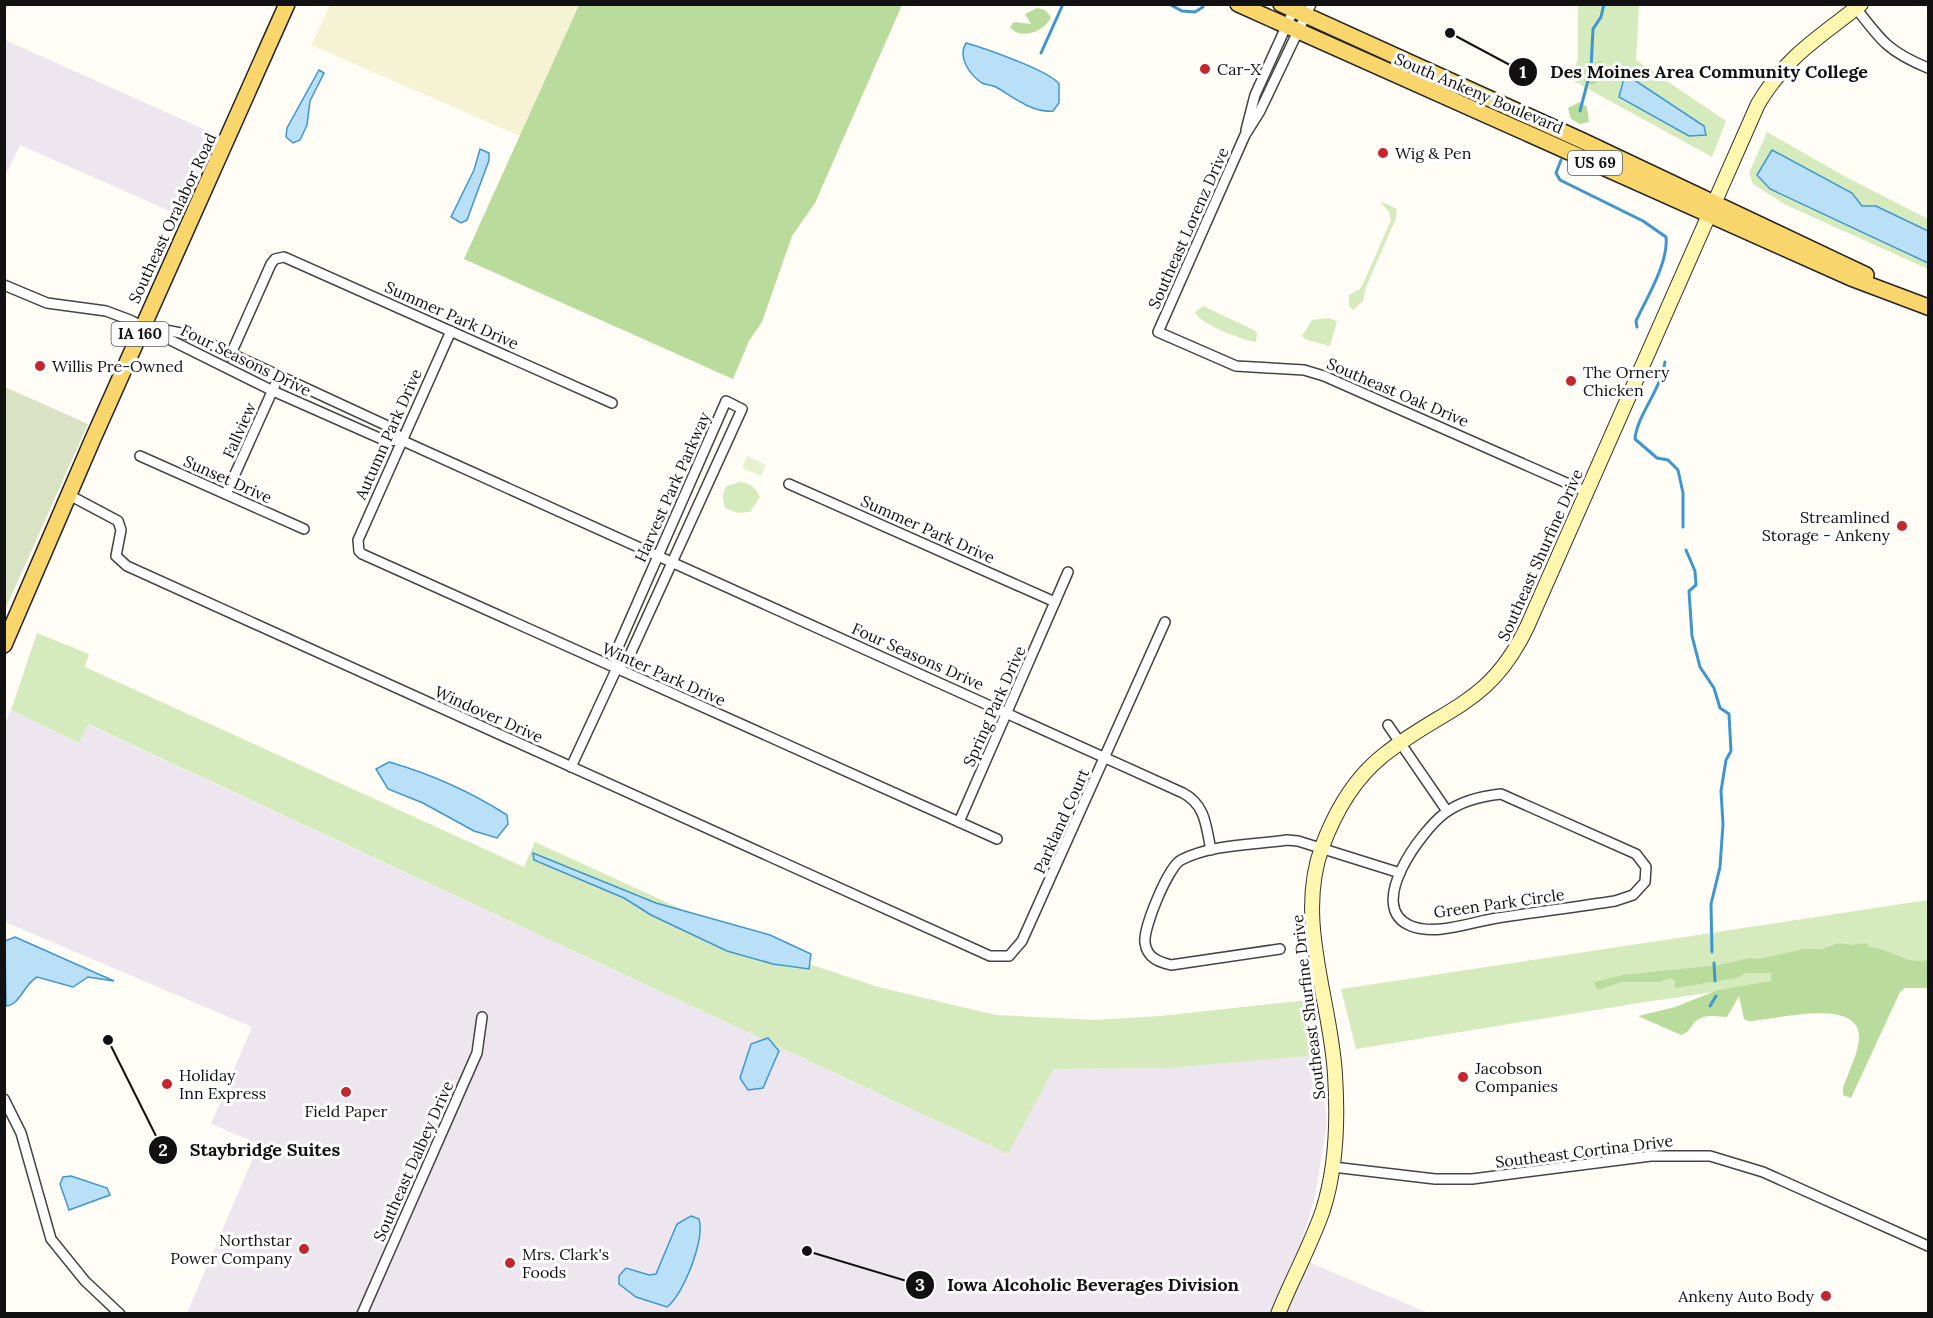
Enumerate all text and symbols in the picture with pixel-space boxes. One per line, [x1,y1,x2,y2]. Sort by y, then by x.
street label: South Ankeny Boulevard [1392,48,1567,138]
callout: Des Moines Area Community College [1508,54,1880,90]
place label: Car-X [1217,59,1261,79]
text: 1 [1519,60,1527,83]
text: Des Moines Area Community College [1550,60,1868,83]
marker: Car-X [1198,62,1212,76]
street label: Southeast Oralabor Road [124,129,221,306]
place label: Wig & Pen [1395,143,1472,163]
street label: Southeast Lorenz Drive [1143,144,1233,312]
marker: Wig & Pen [1376,146,1390,160]
road number: US 69 [1568,151,1622,175]
street label: Summer Park Drive [382,276,522,354]
street label: Four Seasons Drive [177,320,315,400]
road number: IA 160 [112,322,168,346]
street label: Southeast Oak Drive [1324,353,1472,431]
place label: Willis Pre-Owned [52,356,184,376]
marker: Willis Pre-Owned [33,359,47,373]
place label: The Ornery Chicken [1583,362,1670,400]
street label: Autumn Park Drive [350,365,426,503]
marker: The Ornery Chicken [1564,374,1578,388]
street label: Fallview [218,399,260,461]
street label: Harvest Park Parkway [630,408,714,565]
street label: Sunset Drive [181,451,276,508]
street label: Southeast Shurfine Drive [1493,466,1587,644]
street label: Summer Park Drive [858,490,998,568]
place label: Streamlined Storage - Ankeny [1762,507,1891,545]
marker: Streamlined Storage - Ankeny [1895,519,1909,533]
street label: Four Seasons Drive [849,618,988,694]
street label: Winter Park Drive [599,638,729,710]
street label: Spring Park Drive [958,642,1030,770]
street label: Windover Drive [432,681,547,747]
street label: Parkland Court [1029,765,1093,877]
street label: Green Park Circle [1432,884,1566,922]
street label: Southeast Shurfine Drive [1287,913,1329,1101]
place label: Jacobson Companies [1474,1058,1558,1096]
place label: Holiday Inn Express [179,1065,266,1103]
marker: Jacobson Companies [1456,1070,1470,1084]
marker: Holiday Inn Express [160,1077,174,1091]
street label: Southeast Dalbey Drive [369,1077,458,1244]
marker: Field Paper [339,1085,353,1099]
place label: Field Paper [305,1101,388,1121]
street label: Southeast Cortina Drive [1494,1130,1674,1172]
callout: Staybridge Suites [148,1132,352,1168]
text: 2 [158,1138,168,1161]
text: Staybridge Suites [190,1138,340,1161]
place label: Northstar Power Company [170,1230,293,1268]
marker: Northstar Power Company [297,1242,311,1256]
place label: Mrs. Clark's Foods [522,1244,609,1282]
marker: Mrs. Clark's Foods [503,1256,517,1270]
callout: Iowa Alcoholic Beverages Division [905,1267,1251,1303]
text: 3 [915,1273,925,1296]
text: Iowa Alcoholic Beverages Division [947,1273,1240,1296]
place label: Ankeny Auto Body [1677,1286,1815,1306]
marker: Ankeny Auto Body [1819,1289,1833,1303]

